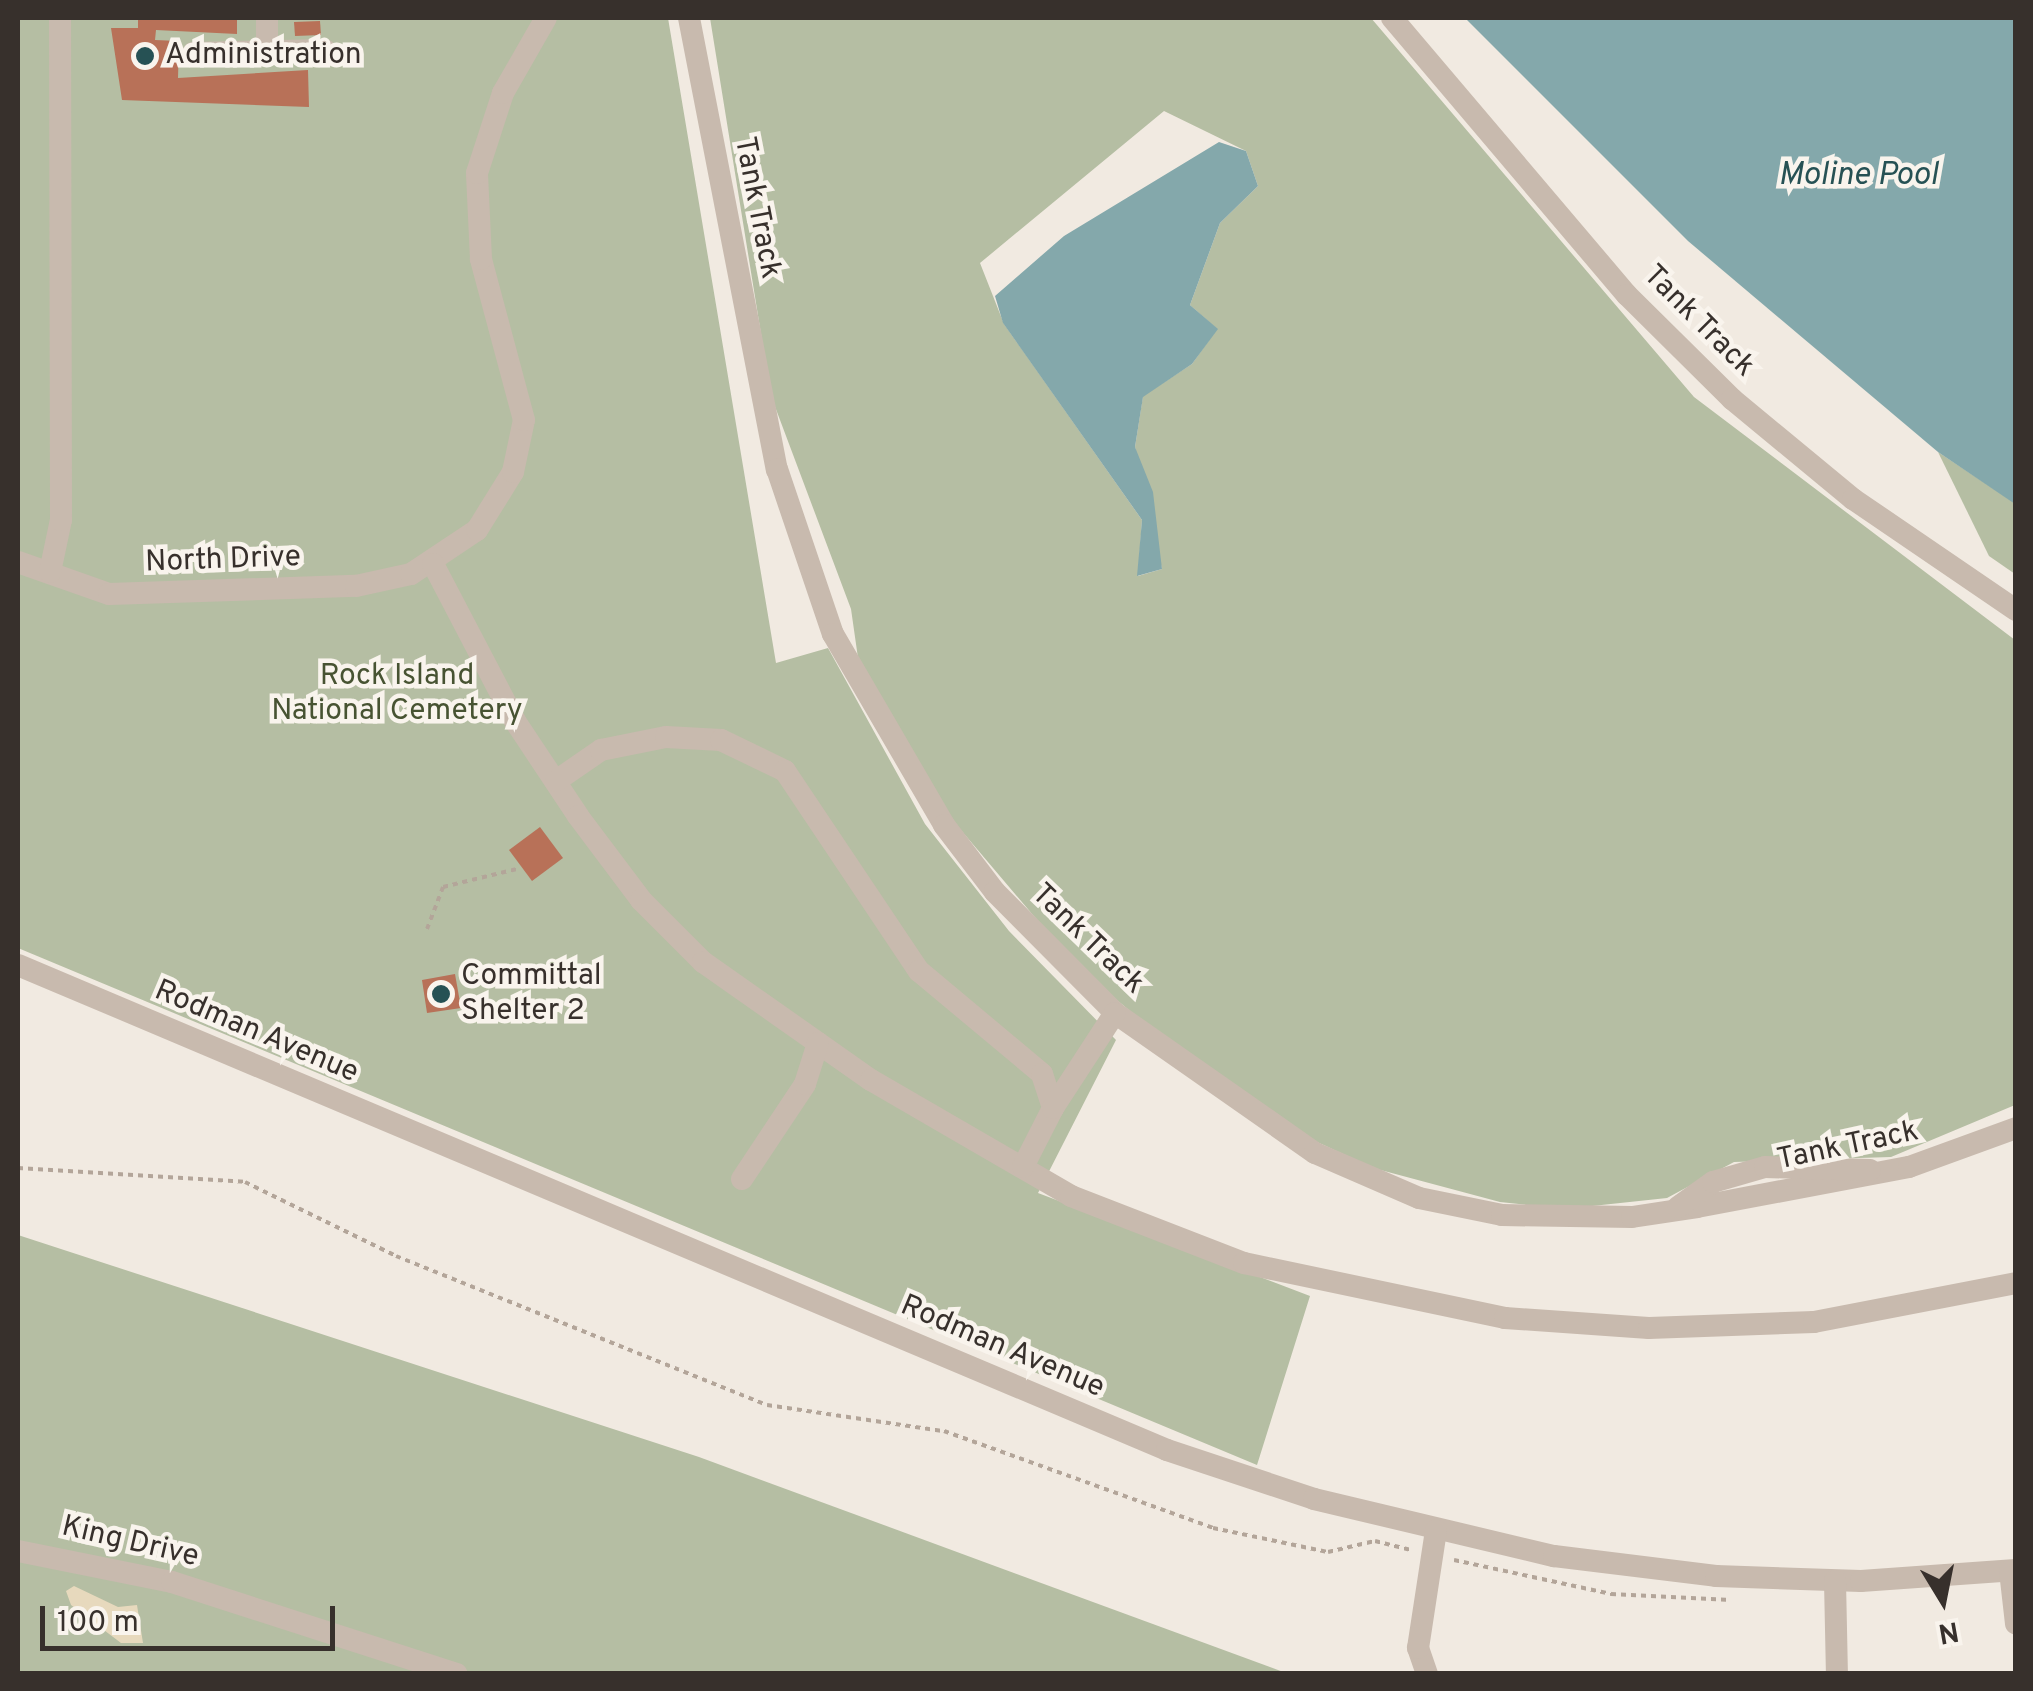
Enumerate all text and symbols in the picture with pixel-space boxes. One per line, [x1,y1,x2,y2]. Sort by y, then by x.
place label: Administration [165,38,362,74]
marker: Administration [134,45,156,67]
street label: Tank Track [725,134,787,282]
water label: Moline Pool [1778,157,1938,195]
street label: Tank Track [1634,258,1762,386]
street label: North Drive [145,540,301,582]
park label: Rock Island National Cemetery [271,659,523,730]
street label: Tank Track [1022,877,1152,1003]
place label: Committal Shelter 2 [461,959,602,1030]
street label: Rodman Avenue [148,974,364,1092]
marker: Committal Shelter 2 [430,983,452,1005]
street label: Tank Track [1774,1114,1922,1180]
street label: Rodman Avenue [894,1289,1110,1407]
street label: King Drive [58,1510,202,1576]
north arrow [1893,1551,1993,1651]
scale bar [45,1586,340,1648]
text: 100 m [57,1605,139,1642]
text: N [1935,1611,1961,1650]

